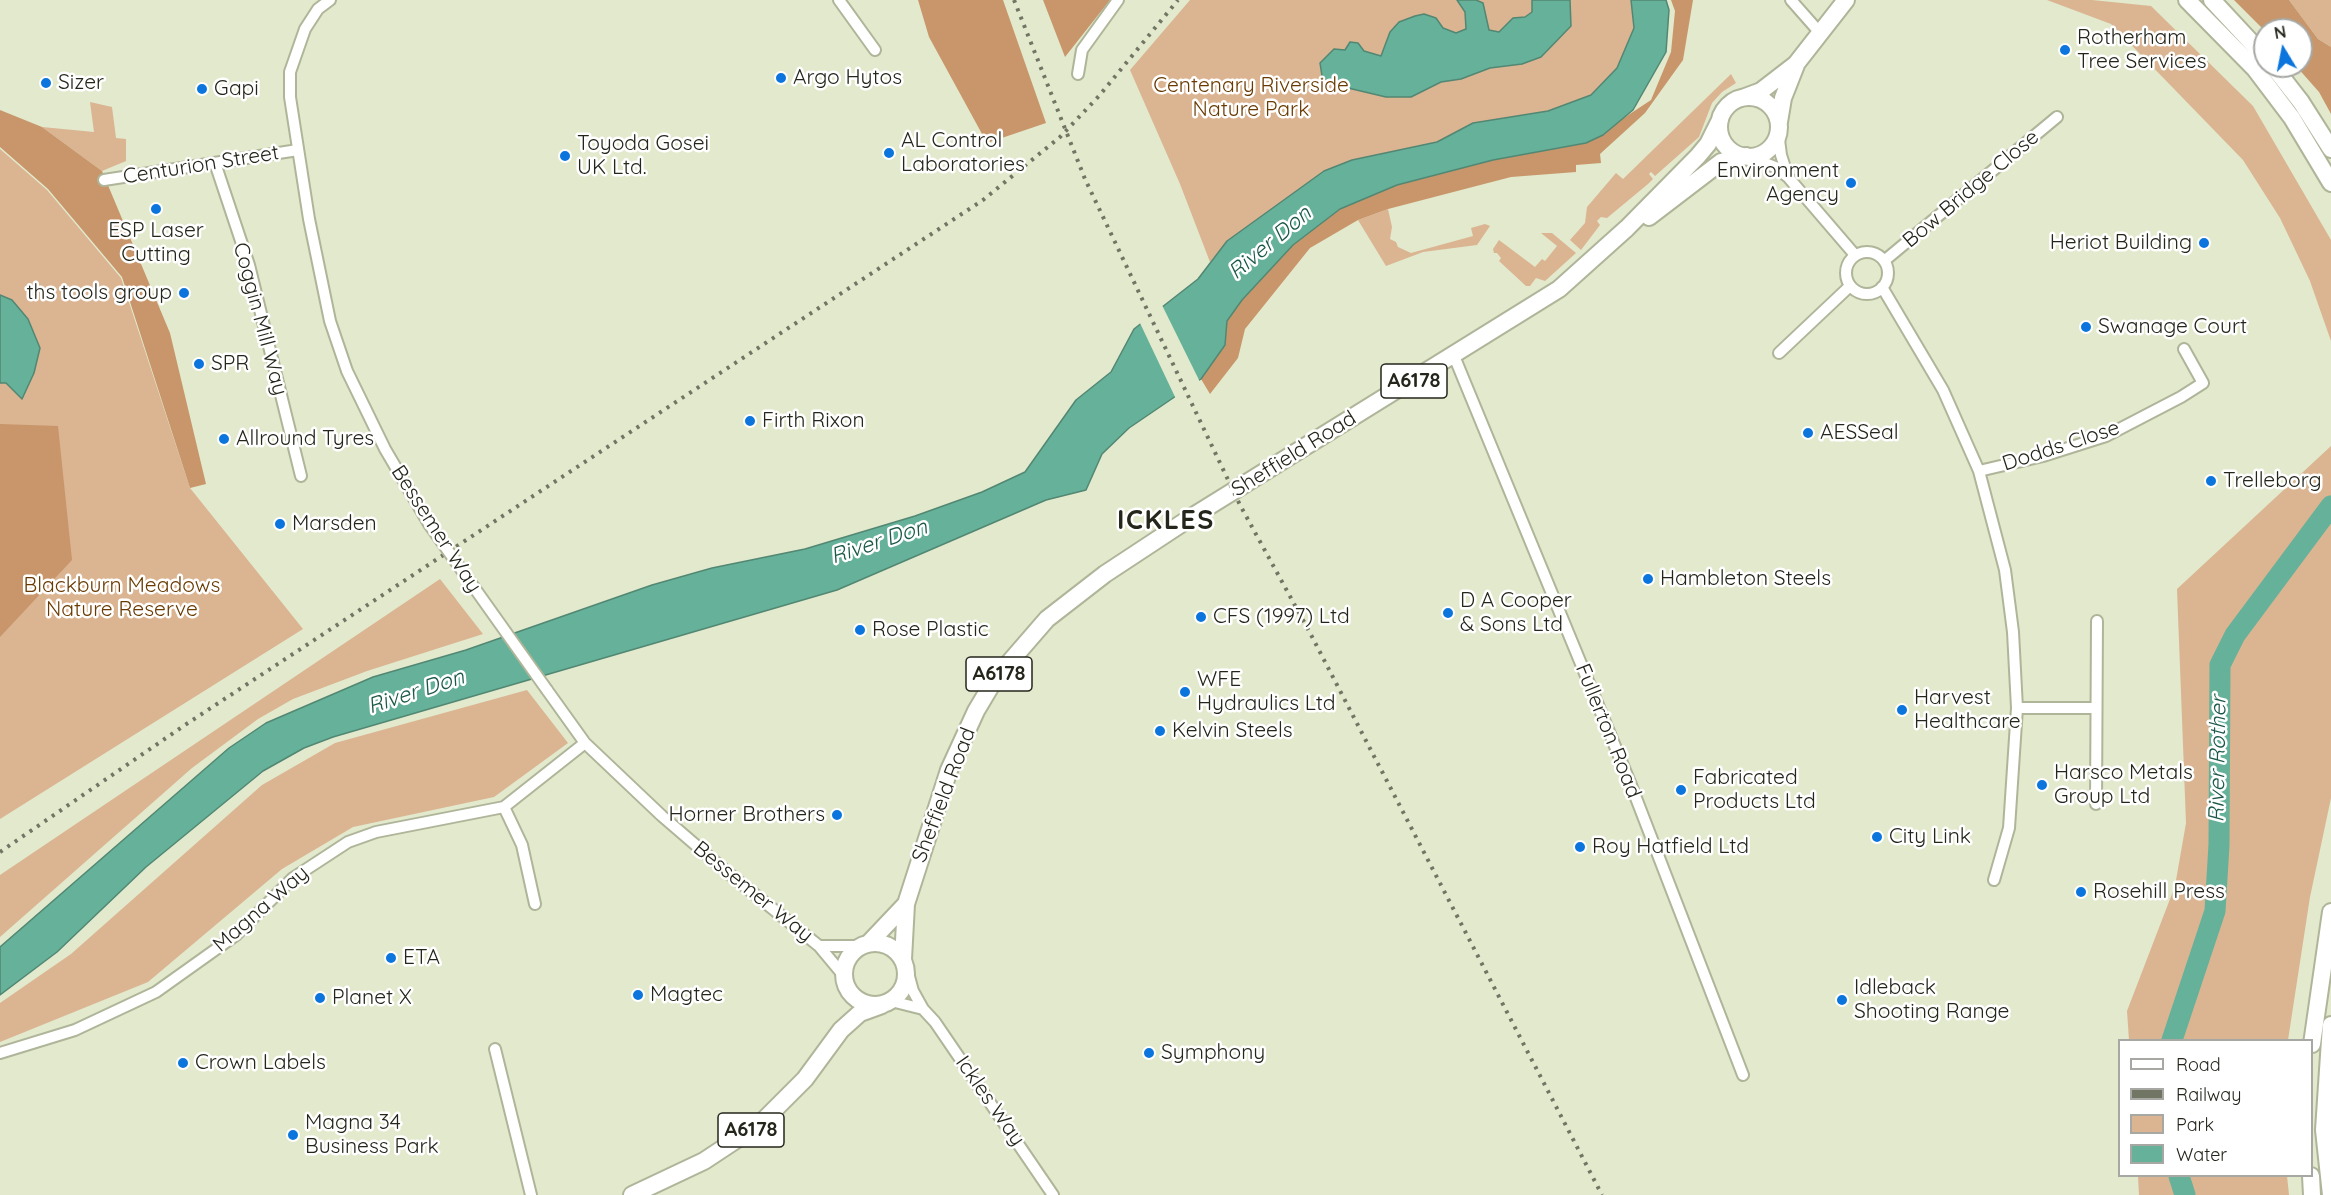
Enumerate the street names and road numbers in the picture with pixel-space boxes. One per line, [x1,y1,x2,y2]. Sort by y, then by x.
street label: Bow Bridge Close [1898,125,2044,253]
street label: Centurion Street [121,140,281,190]
street label: Coggin Mill Way [228,240,292,398]
road number: A6178 [1381,364,1447,398]
street label: Sheffield Road [1227,406,1361,502]
street label: Dodds Close [1999,415,2123,477]
street label: Bessemer Way [385,461,487,597]
road number: A6178 [966,657,1032,691]
street label: Fullerton Road [1570,660,1646,802]
street label: Sheffield Road [907,724,981,866]
street label: Bessemer Way [688,836,818,948]
street label: Magna Way [208,861,314,957]
street label: Ickles Way [950,1051,1030,1151]
road number: A6178 [718,1113,784,1147]

